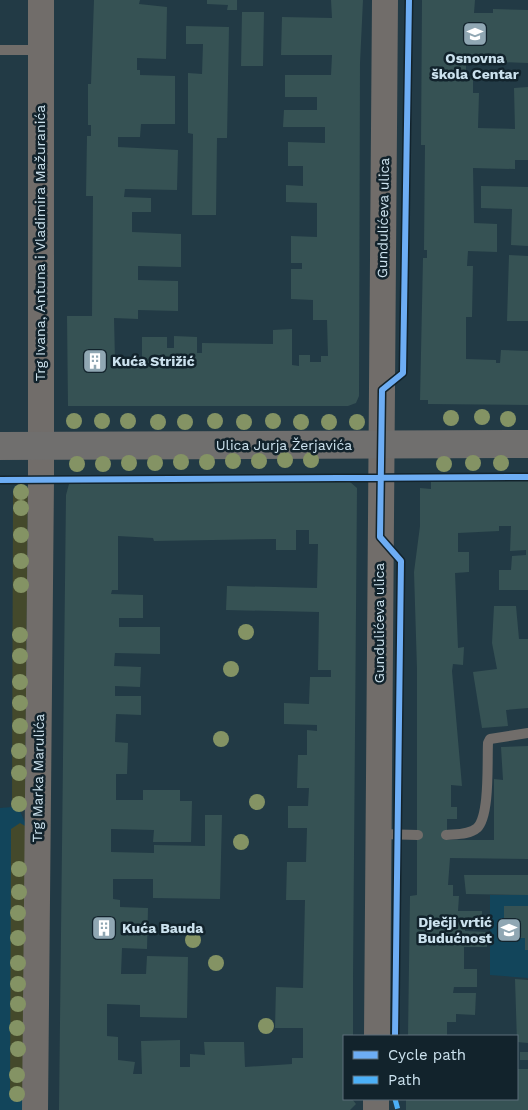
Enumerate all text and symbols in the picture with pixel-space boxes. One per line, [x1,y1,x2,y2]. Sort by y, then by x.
school or university icon: Osnovna škola Centar [462,21,488,47]
place label: Osnovna škola Centar [431,50,519,82]
street label: Trg Ivana, Antuna i Vladimira Mažuranića [32,105,48,381]
street label: Gundulićeva ulica [374,158,392,278]
building icon: Kuća Strižić [82,348,108,374]
place label: Kuća Strižić [112,353,195,369]
street label: Ulica Jurja Žerjavića [216,437,352,453]
street label: Gundulićeva ulica [371,563,387,683]
street label: Trg Marka Marulića [29,713,47,842]
place label: Dječji vrtić Budućnost [418,914,492,946]
building icon: Kuća Bauda [91,915,117,941]
school or university icon: Dječji vrtić Budućnost [496,917,522,943]
place label: Kuća Bauda [122,920,204,936]
legend [343,1035,518,1100]
text: Cycle path [388,1046,466,1064]
text: Path [388,1071,421,1089]

